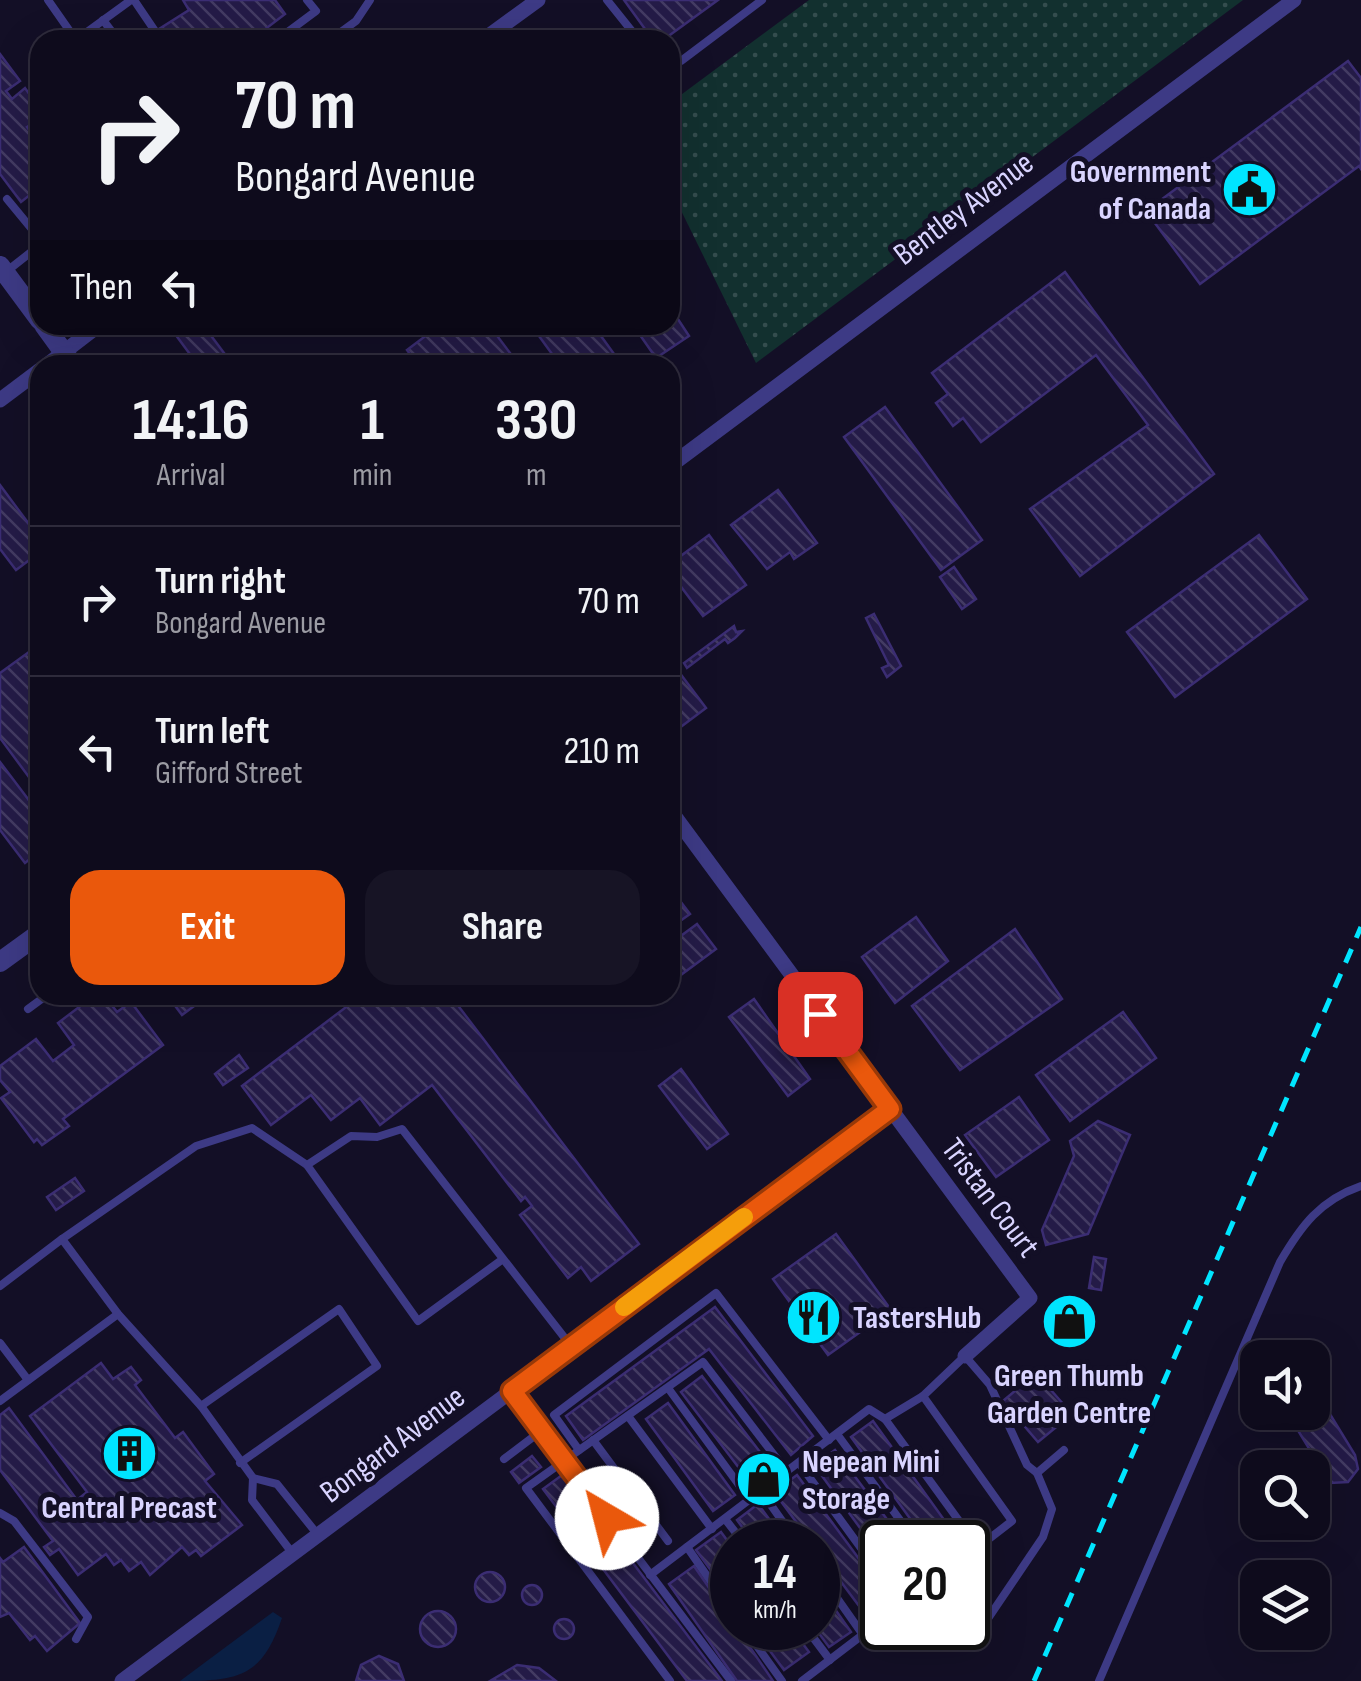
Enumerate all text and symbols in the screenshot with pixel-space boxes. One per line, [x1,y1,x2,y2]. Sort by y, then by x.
text: 70 m [235,65,356,149]
icon: right [70,70,200,200]
street label: Bentley Avenue [886,144,1042,274]
text: Bongard Avenue [235,150,476,205]
place label: Government of Canada [1070,153,1211,229]
public building icon: Government of Canada [1220,160,1280,220]
icon: left [153,260,208,315]
text: Then [70,265,133,310]
text: 14:16 [133,385,250,457]
text: 1 [361,385,384,457]
text: 330 [495,385,577,457]
text: Arrival [157,456,226,495]
text: min [352,456,392,495]
text: m [526,456,546,495]
text: Turn right [155,559,286,604]
icon: right [70,574,125,629]
text: 70 m [578,579,640,624]
text: Bongard Avenue [155,604,326,643]
text: Turn left [155,709,269,754]
icon: left [70,724,125,779]
text: 210 m [564,729,640,774]
text: Gifford Street [155,754,303,793]
button: Exit [70,870,345,985]
button: Share [365,870,640,985]
pin [778,972,863,1057]
icon: arrive [793,987,848,1042]
street label: Tristan Court [933,1131,1047,1265]
restaurant icon: TastersHub [784,1288,844,1348]
shop icon: Green Thumb Garden Centre [1039,1292,1099,1352]
place label: TastersHub [853,1299,981,1338]
map controls [1240,1340,1330,1650]
button: sound [1240,1340,1330,1430]
place label: Green Thumb Garden Centre [987,1357,1151,1433]
street label: Bongard Avenue [313,1378,473,1512]
building icon: Central Precast [99,1424,159,1484]
place label: Nepean Mini Storage [802,1443,940,1519]
shop icon: Nepean Mini Storage [733,1450,793,1510]
button: search [1240,1450,1330,1540]
position arrow [555,1466,659,1570]
place label: Central Precast [41,1489,217,1528]
speed limit sign: 20 [860,1520,990,1650]
text: 14 [753,1543,797,1603]
button: layers [1240,1560,1330,1650]
text: km/h [753,1595,797,1626]

